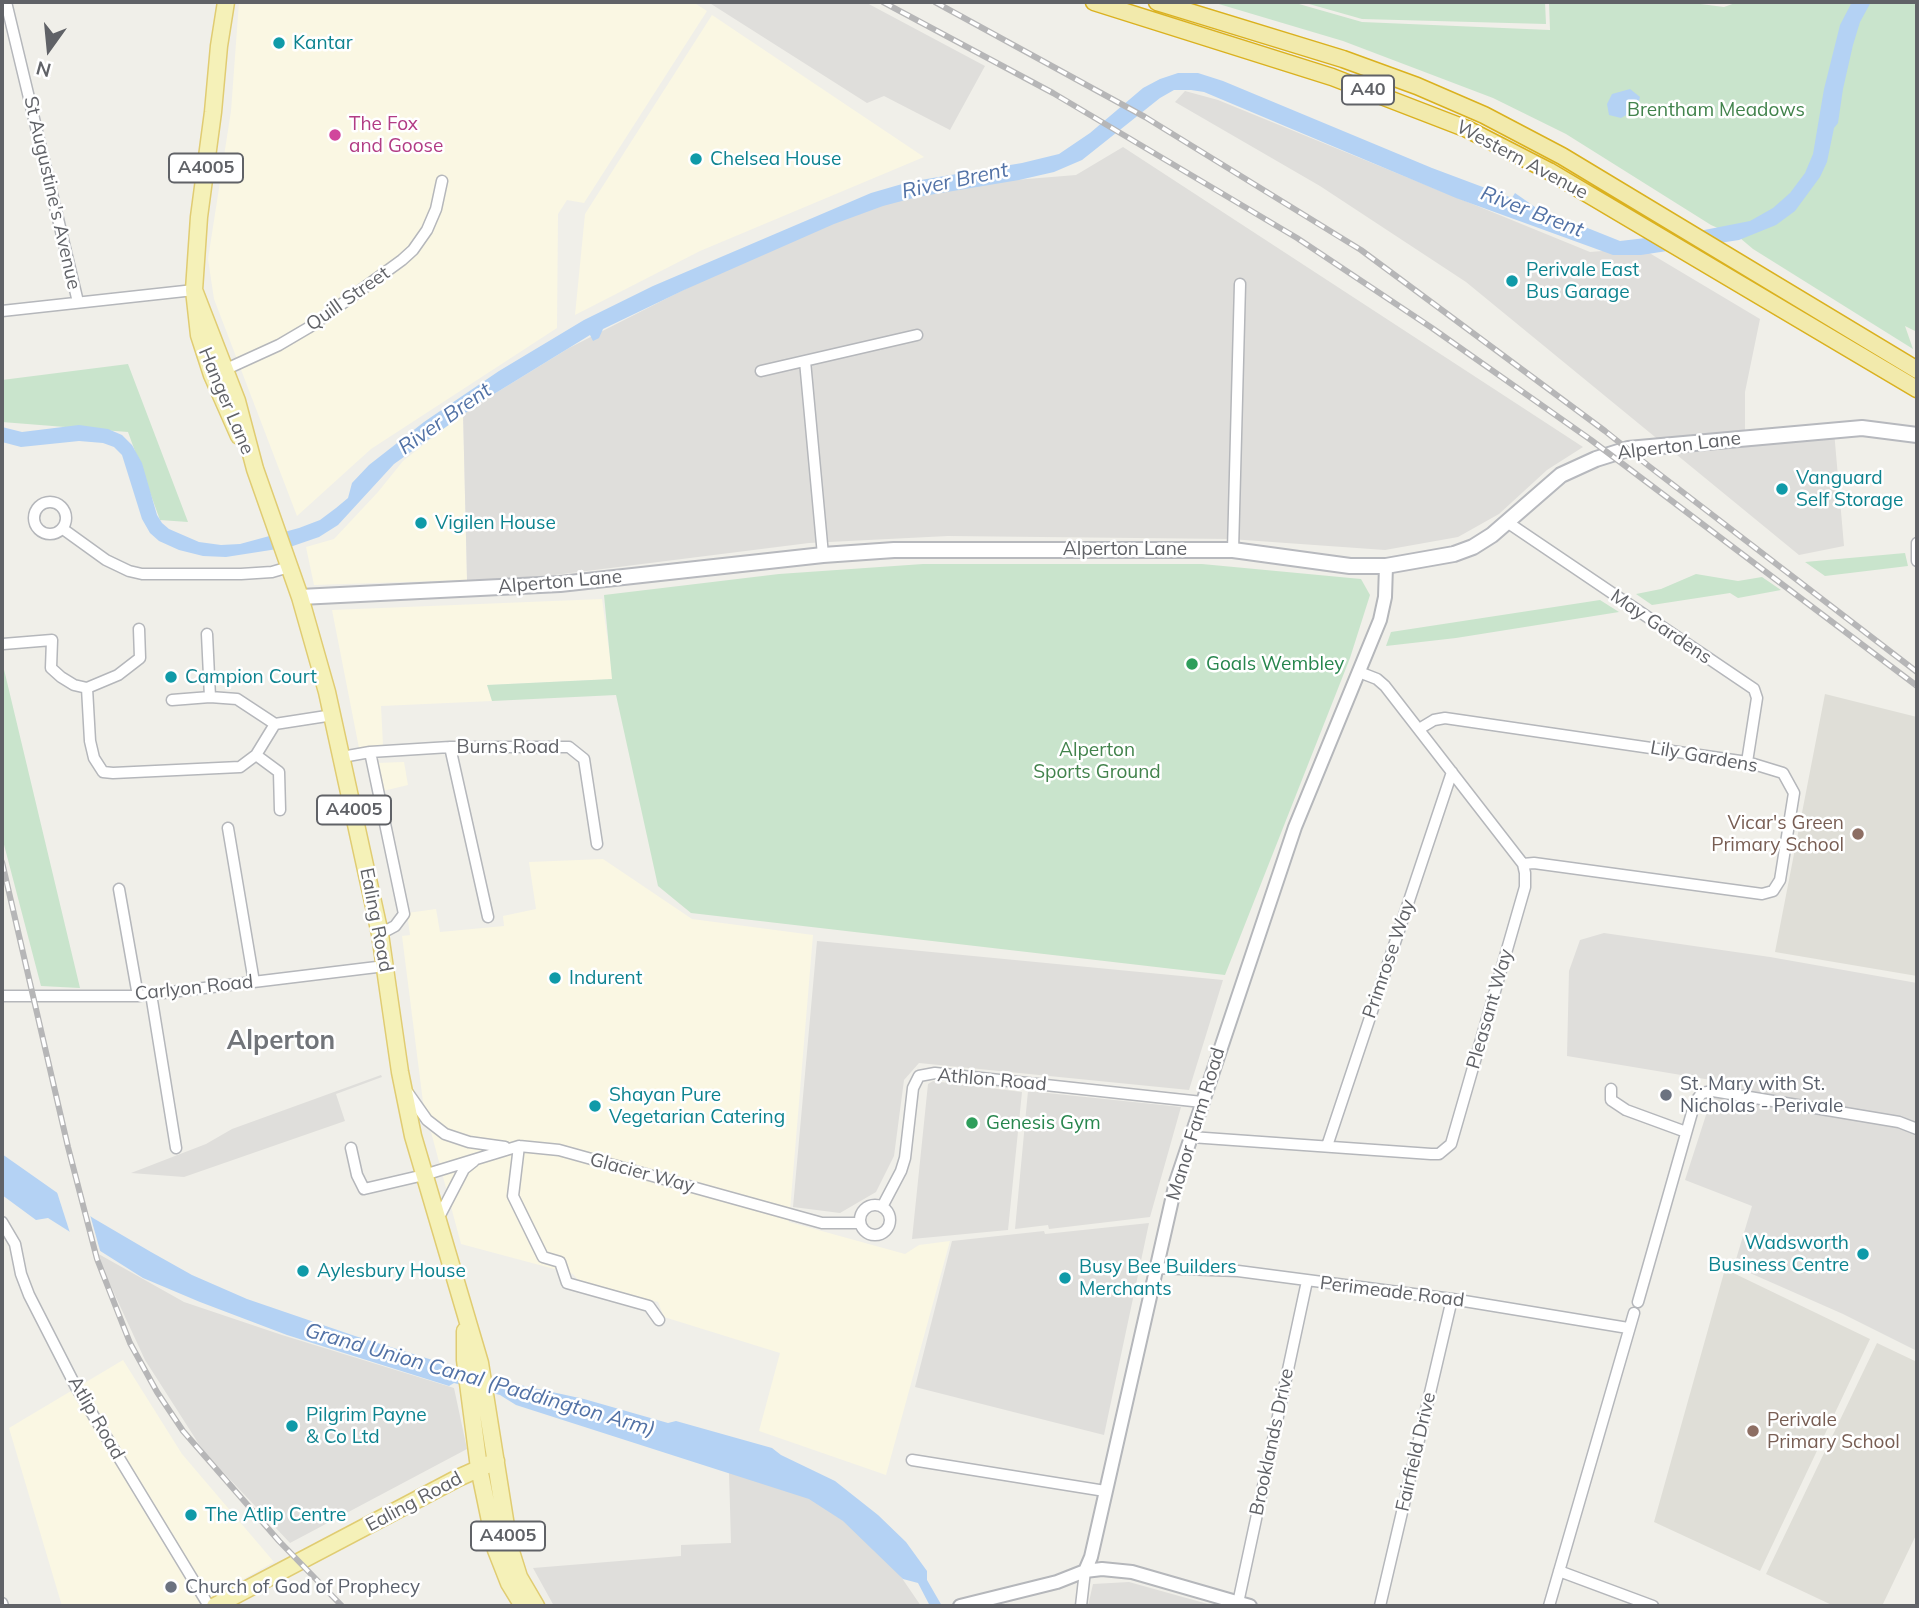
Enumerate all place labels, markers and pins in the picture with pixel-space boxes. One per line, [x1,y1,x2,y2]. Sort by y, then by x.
place label: Kantar [293,32,353,54]
marker: Kantar [271,35,287,51]
place label: The Fox and Goose [349,113,443,157]
marker: The Fox and Goose [327,127,343,143]
place label: Chelsea House [710,148,841,170]
marker: Chelsea House [688,151,704,167]
place label: Perivale East Bus Garage [1526,259,1639,303]
marker: Perivale East Bus Garage [1504,273,1520,289]
place label: Vanguard Self Storage [1796,467,1903,511]
marker: Vanguard Self Storage [1774,481,1790,497]
place label: Vigilen House [435,512,556,534]
marker: Vigilen House [413,515,429,531]
place label: Goals Wembley [1206,653,1344,675]
marker: Goals Wembley [1184,656,1200,672]
place label: Campion Court [185,666,317,688]
marker: Campion Court [163,669,179,685]
place label: Vicar's Green Primary School [1711,812,1844,856]
marker: Vicar's Green Primary School [1850,826,1866,842]
place label: Indurent [569,967,642,989]
marker: Indurent [547,970,563,986]
place label: St. Mary with St. Nicholas - Perivale [1680,1073,1843,1117]
place label: Shayan Pure Vegetarian Catering [609,1084,785,1128]
marker: St. Mary with St. Nicholas - Perivale [1658,1087,1674,1103]
marker: Shayan Pure Vegetarian Catering [587,1098,603,1114]
place label: Genesis Gym [986,1112,1101,1134]
marker: Genesis Gym [964,1115,980,1131]
place label: Wadsworth Business Centre [1708,1232,1849,1276]
marker: Wadsworth Business Centre [1855,1246,1871,1262]
place label: Busy Bee Builders Merchants [1079,1256,1237,1300]
place label: Aylesbury House [317,1260,466,1282]
marker: Aylesbury House [295,1263,311,1279]
marker: Busy Bee Builders Merchants [1057,1270,1073,1286]
place label: Pilgrim Payne & Co Ltd [306,1404,427,1448]
place label: Perivale Primary School [1767,1409,1900,1453]
marker: Pilgrim Payne & Co Ltd [284,1418,300,1434]
marker: Perivale Primary School [1745,1423,1761,1439]
place label: The Atlip Centre [205,1504,346,1526]
marker: The Atlip Centre [183,1507,199,1523]
place label: Church of God of Prophecy [185,1576,420,1598]
marker: Church of God of Prophecy [163,1579,179,1595]

